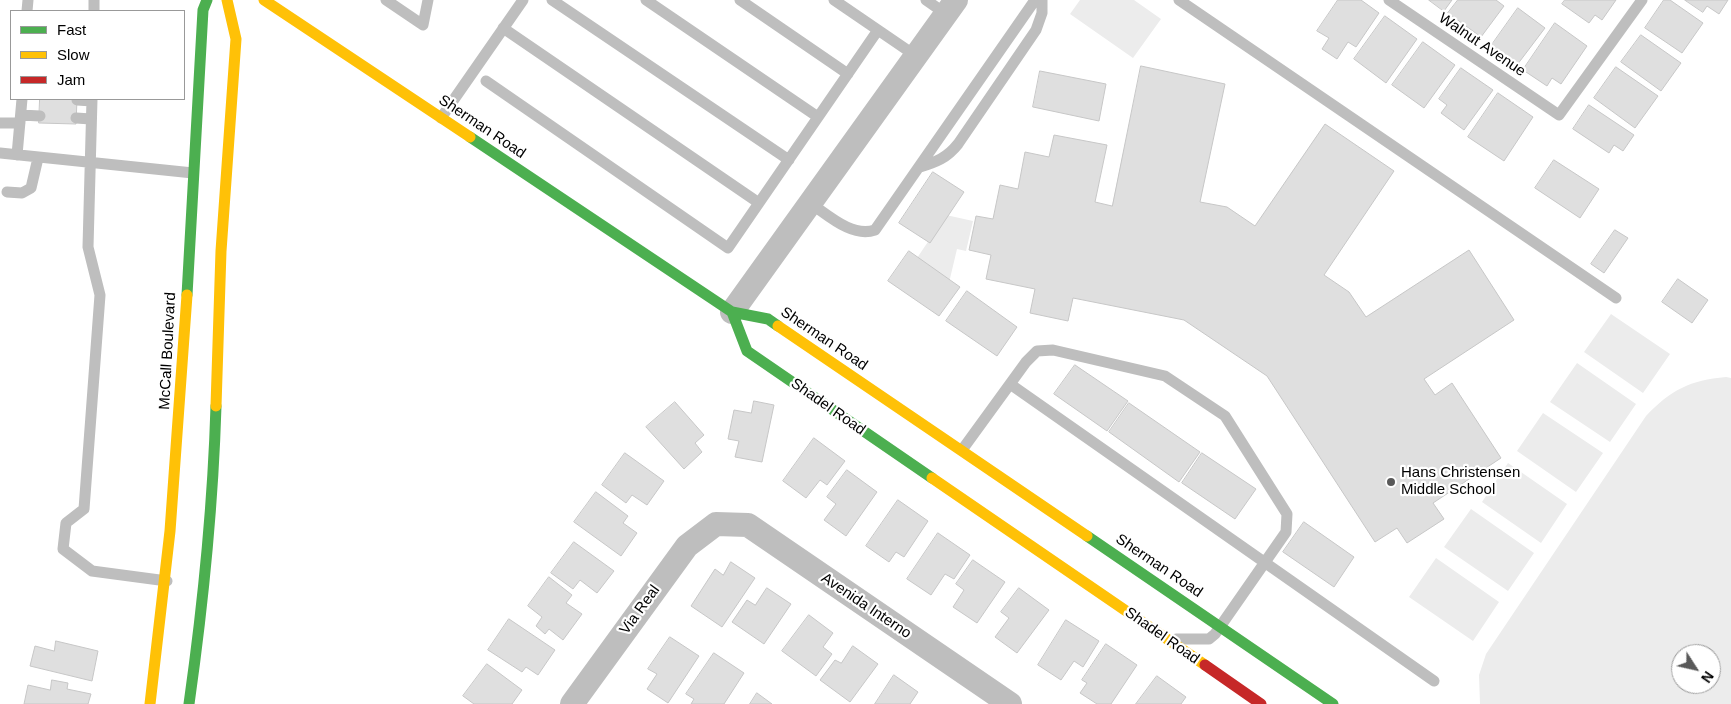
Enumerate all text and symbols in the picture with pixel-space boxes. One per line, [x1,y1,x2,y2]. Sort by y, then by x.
street label: Walnut Avenue [1435,9,1529,81]
legend [10,10,185,100]
text: Fast [57,21,86,38]
text: Slow [57,46,90,63]
text: Jam [57,71,85,88]
street label: Sherman Road [435,91,529,163]
street label: McCall Boulevard [156,292,180,410]
street label: Sherman Road [777,303,871,375]
street label: Shadel Road [787,375,869,439]
place label: Hans Christensen Middle School [1401,464,1520,499]
marker: Hans Christensen Middle School [1385,476,1397,488]
street label: Sherman Road [1112,530,1206,602]
street label: Avenida Interno [818,569,914,643]
street label: Via Real [616,582,664,638]
street label: Shadel Road [1121,604,1203,668]
north arrow [1671,644,1721,694]
text: N [1698,668,1717,686]

